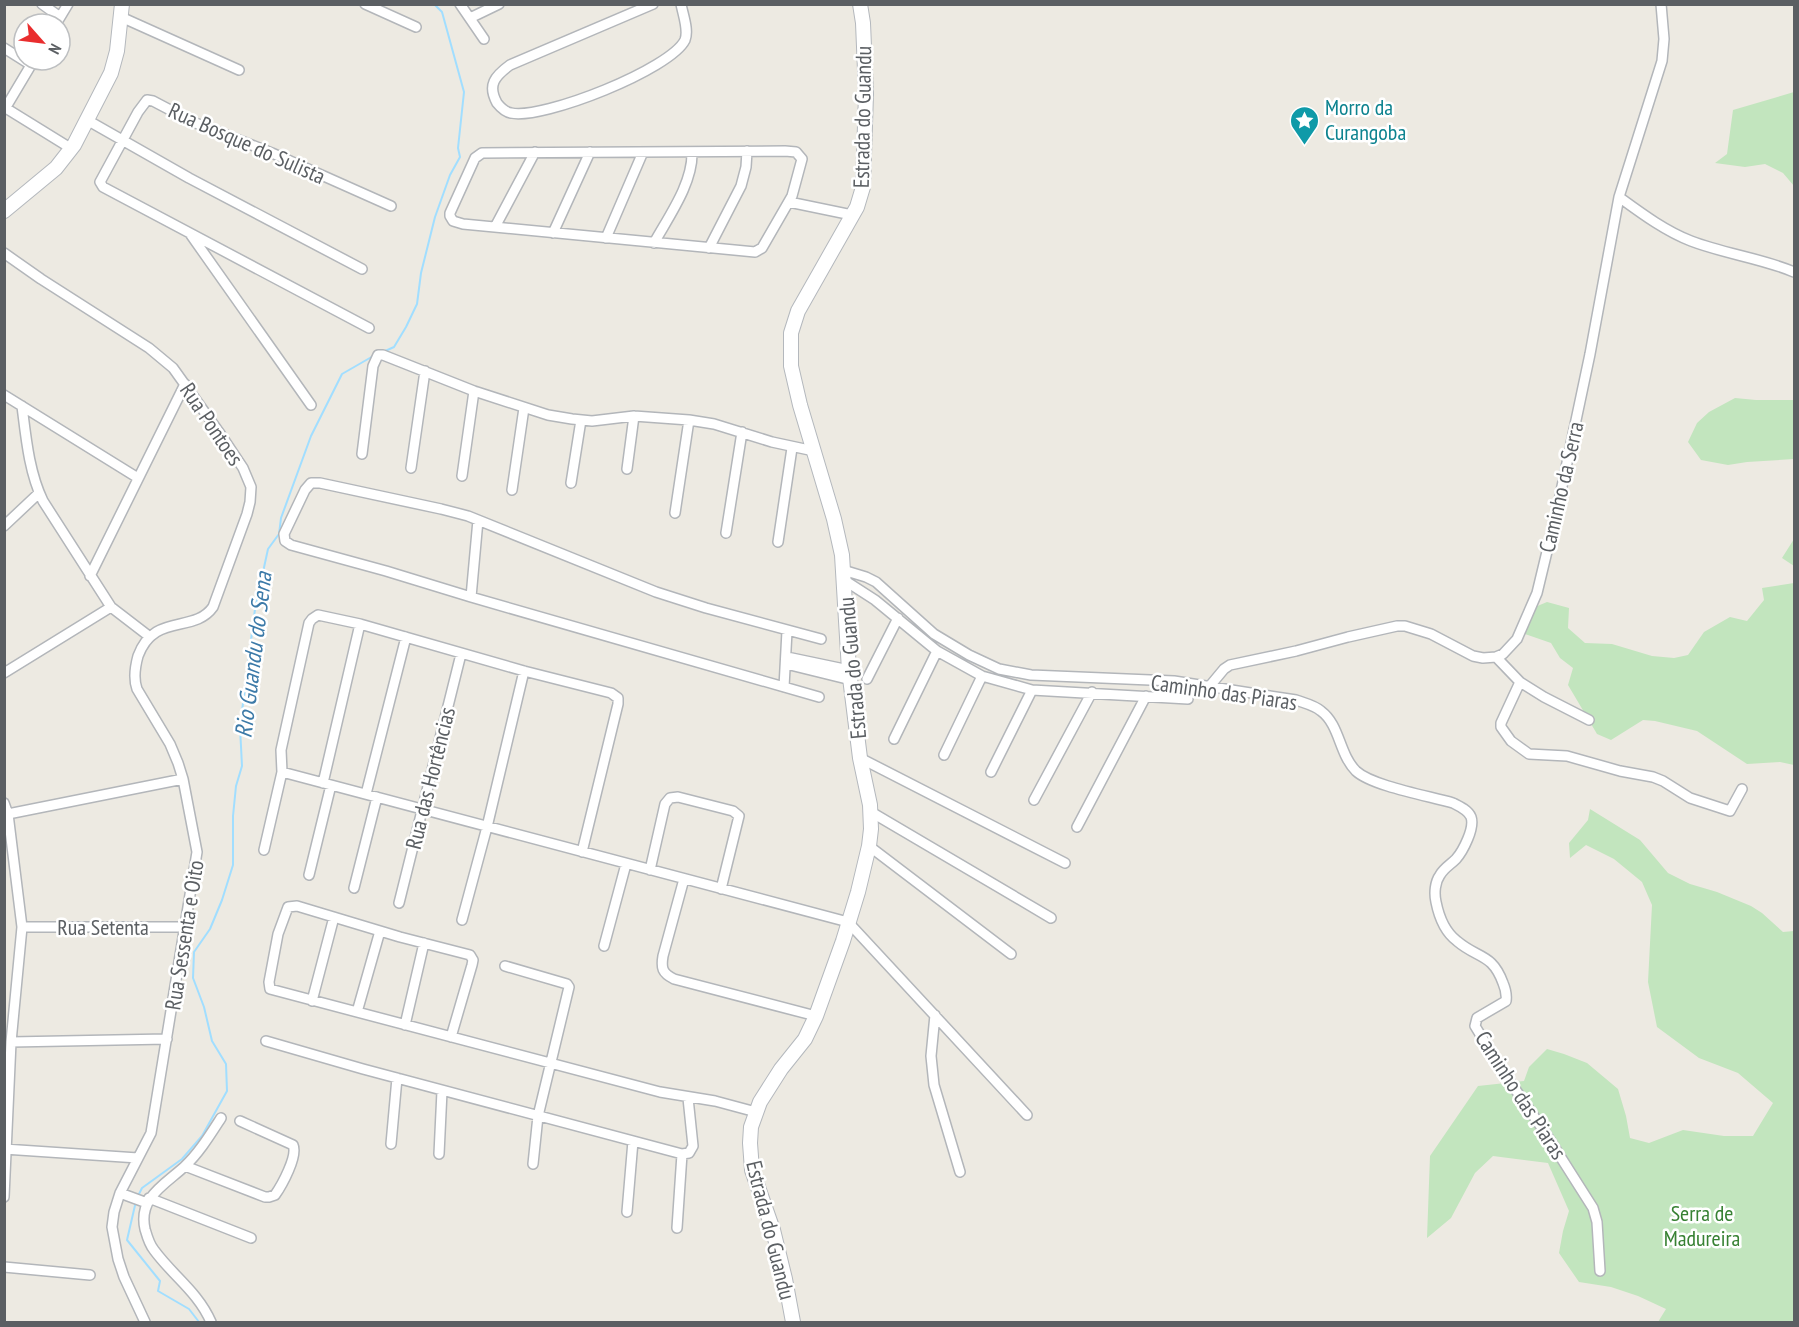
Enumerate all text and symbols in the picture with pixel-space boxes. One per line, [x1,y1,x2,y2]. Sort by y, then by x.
north arrow [12,12,72,72]
text: N [44,41,66,58]
street label: Estrada do Guandu [847,46,877,188]
place label: Morro da Curangoba [1325,93,1406,146]
street label: Rua Bosque do Sulista [164,96,330,190]
place icon: Morro da Curangoba [1288,104,1320,146]
street label: Rua Pontoes [174,377,250,471]
street label: Caminho da Serra [1532,419,1590,555]
water label: Rio Guandu do Sena [227,569,279,740]
street label: Estrada do Guandu [832,596,872,740]
street label: Caminho das Piaras [1149,668,1299,716]
street label: Rua das Hortências [399,704,461,852]
street label: Rua Sessenta e Oito [158,858,210,1012]
street label: Rua Setenta [57,913,149,941]
street label: Caminho das Piaras [1469,1026,1573,1164]
street label: Estrada do Guandu [740,1158,802,1302]
park label: Serra de Madureira [1664,1199,1740,1252]

